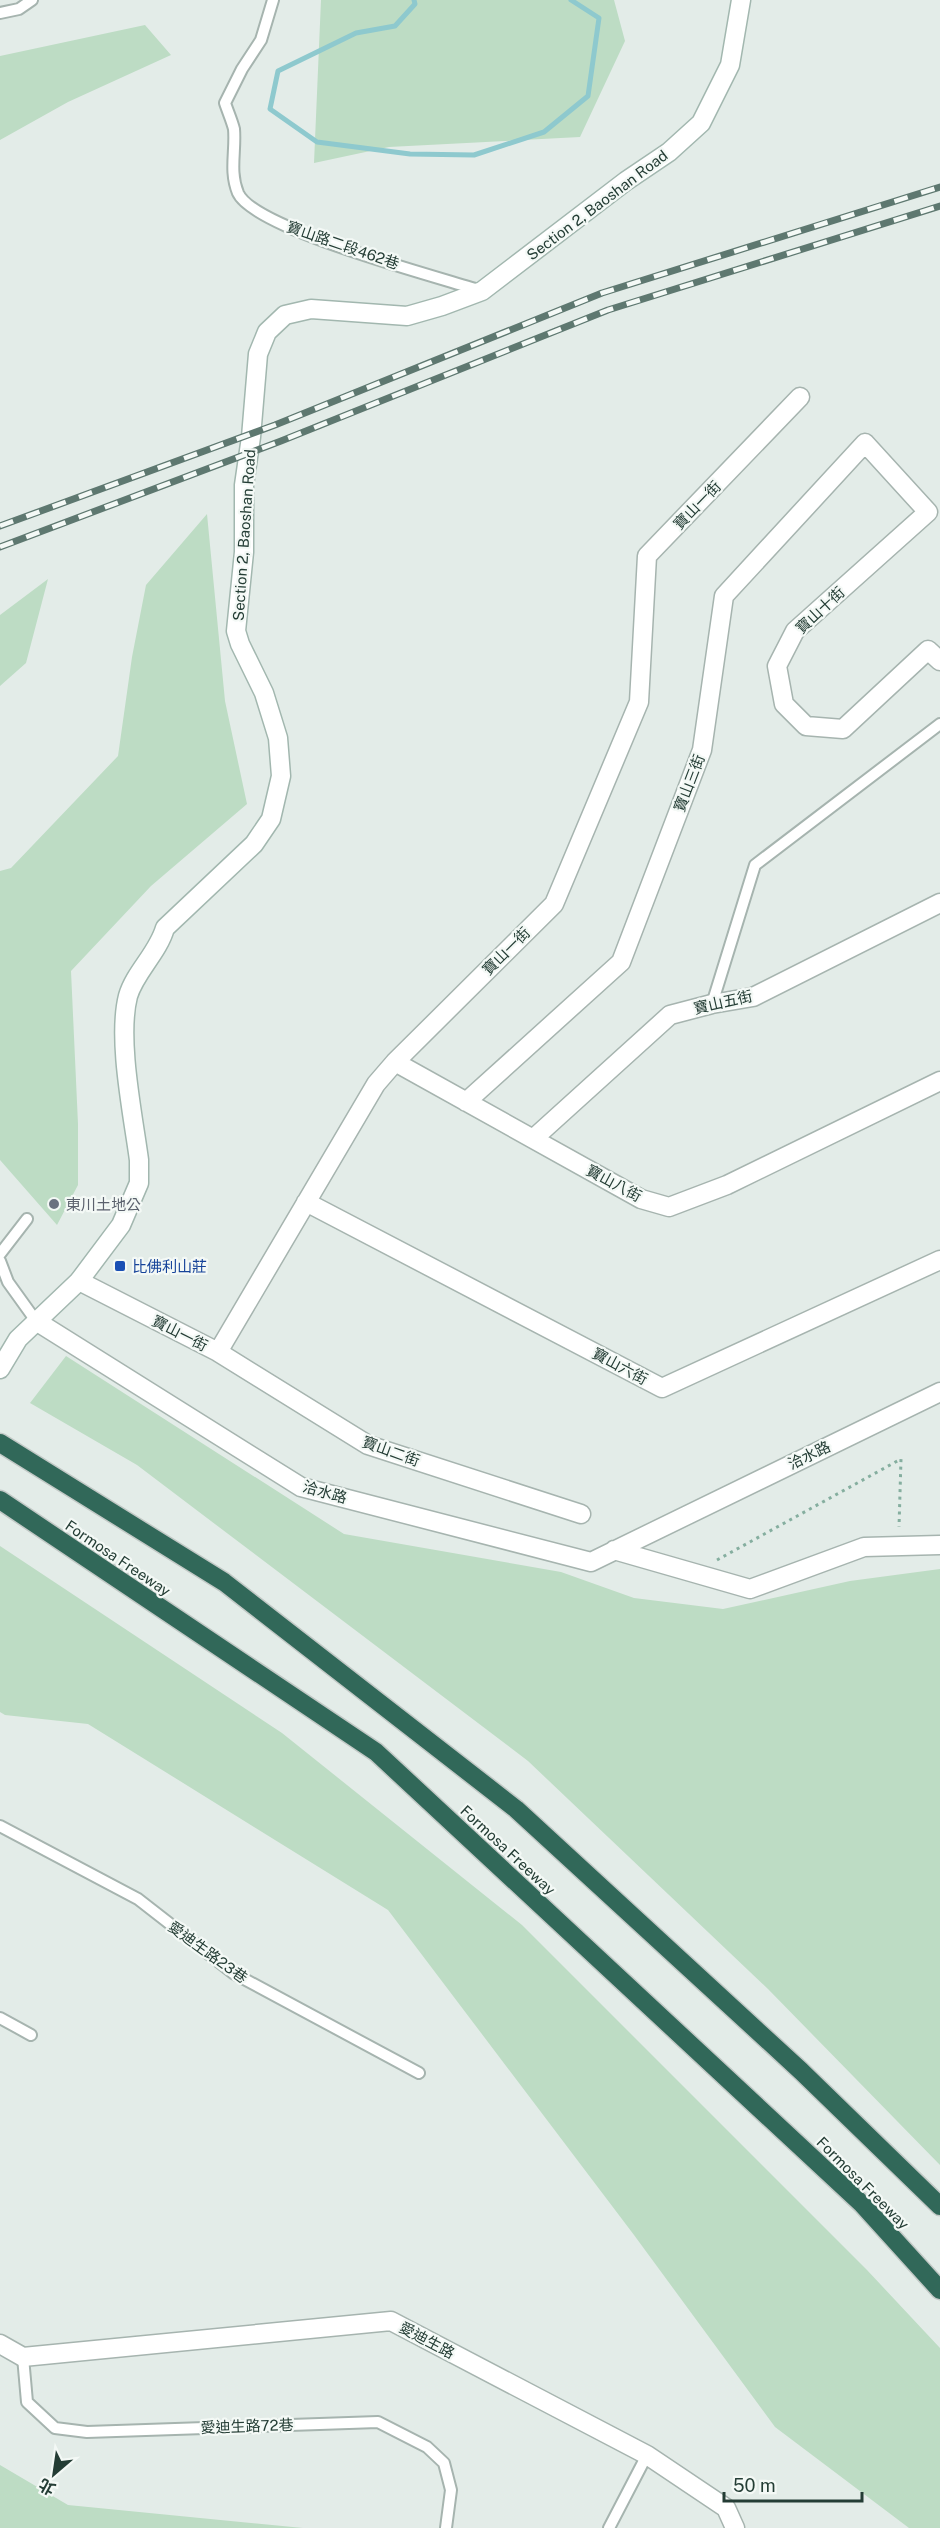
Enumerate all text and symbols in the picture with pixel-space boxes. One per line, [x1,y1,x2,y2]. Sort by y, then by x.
street label: Section 2, Baoshan Road [523,146,671,264]
street label: 寶山路二段462巷 [285,218,401,272]
street label: Section 2, Baoshan Road [230,449,258,621]
street label: 寶山一街 [670,478,724,532]
street label: 寶山十街 [792,583,848,637]
street label: 寶山三街 [670,752,708,814]
street label: 寶山一街 [479,924,533,978]
street label: 寶山五街 [692,987,754,1017]
street label: 寶山八街 [584,1161,644,1205]
place label: 東川土地公 [66,1196,141,1213]
marker: 東川土地公 [47,1197,61,1211]
place label: 比佛利山莊 [132,1258,207,1275]
marker: 比佛利山莊 [113,1259,127,1273]
street label: 寶山一街 [149,1312,211,1354]
street label: 寶山六街 [590,1344,650,1388]
street label: 寶山二街 [360,1433,422,1469]
street label: 洽水路 [785,1437,833,1473]
street label: 洽水路 [301,1478,349,1506]
street label: Formosa Freeway [62,1517,174,1599]
street label: Formosa Freeway [457,1802,559,1898]
street label: 愛迪生路23巷 [165,1918,251,1986]
street label: Formosa Freeway [813,2133,913,2233]
street label: 愛迪生路 [397,2318,457,2362]
street label: 愛迪生路72巷 [200,2416,294,2436]
north arrow [24,2444,84,2504]
scale bar [724,2465,862,2503]
text: 北 [35,2474,59,2499]
text: 50 m [733,2475,776,2496]

